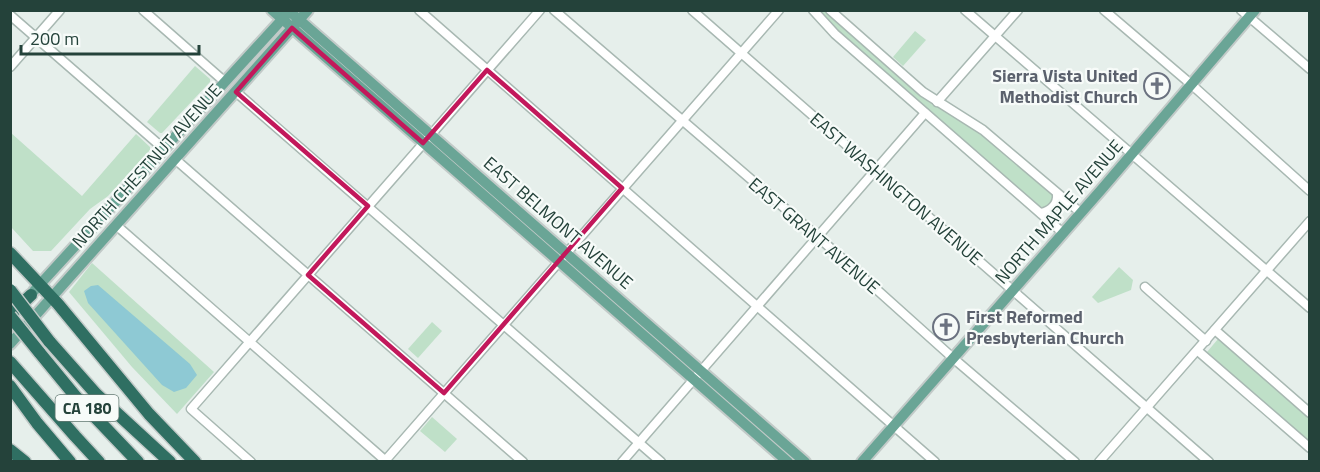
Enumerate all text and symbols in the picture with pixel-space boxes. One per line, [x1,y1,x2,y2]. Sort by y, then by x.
scale bar [21,18,200,56]
text: 200 m [30,25,79,52]
place label: Sierra Vista United Methodist Church [992,62,1138,110]
church icon: Sierra Vista United Methodist Church [1142,71,1172,101]
street label: NORTH CHESTNUT AVENUE [65,77,228,254]
street label: EAST WASHINGTON AVENUE [804,106,989,271]
street label: NORTH MAPLE AVENUE [988,133,1129,290]
street label: EAST BELMONT AVENUE [478,150,639,295]
street label: EAST GRANT AVENUE [743,171,886,300]
place label: First Reformed Presbyterian Church [966,303,1124,351]
church icon: First Reformed Presbyterian Church [931,312,961,342]
road number: CA 180 [56,395,118,421]

